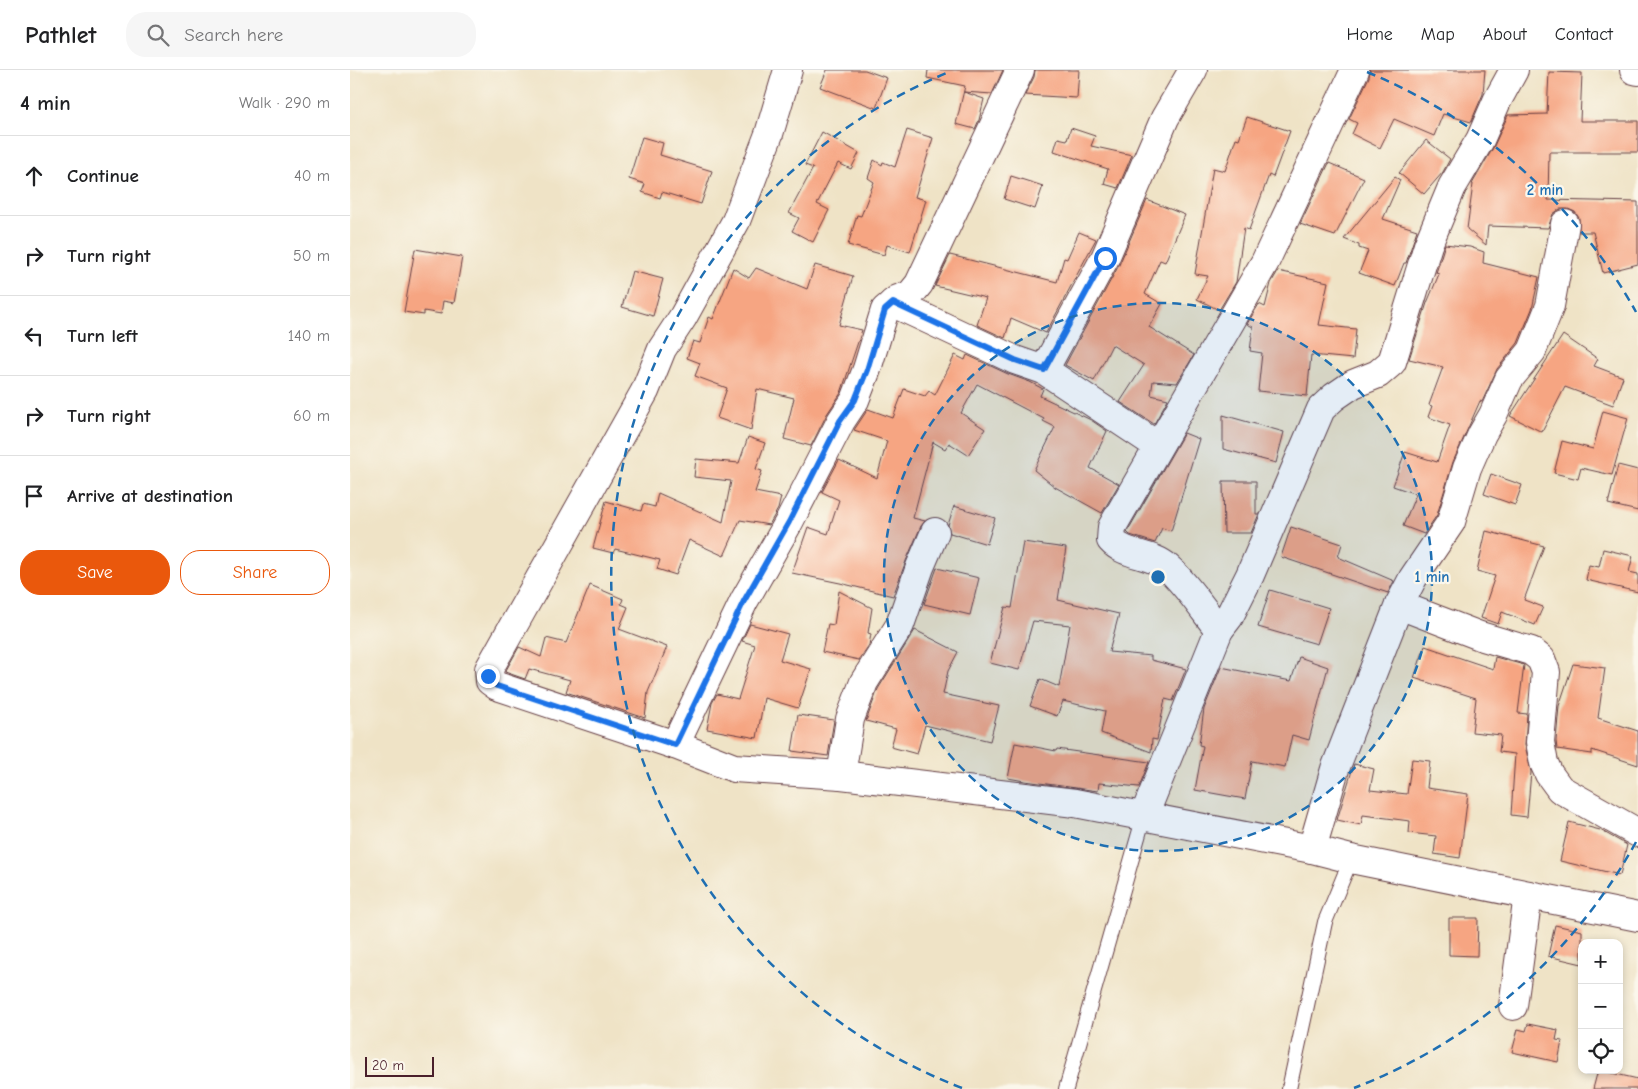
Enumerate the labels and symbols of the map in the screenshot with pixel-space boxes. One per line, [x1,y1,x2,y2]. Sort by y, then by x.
text: 2 min [1527,181,1563,199]
route start [1094,247,1117,270]
centre of rings [1149,568,1167,586]
text: 1 min [1415,568,1449,586]
route end [477,665,500,688]
scale bar [365,1054,434,1077]

